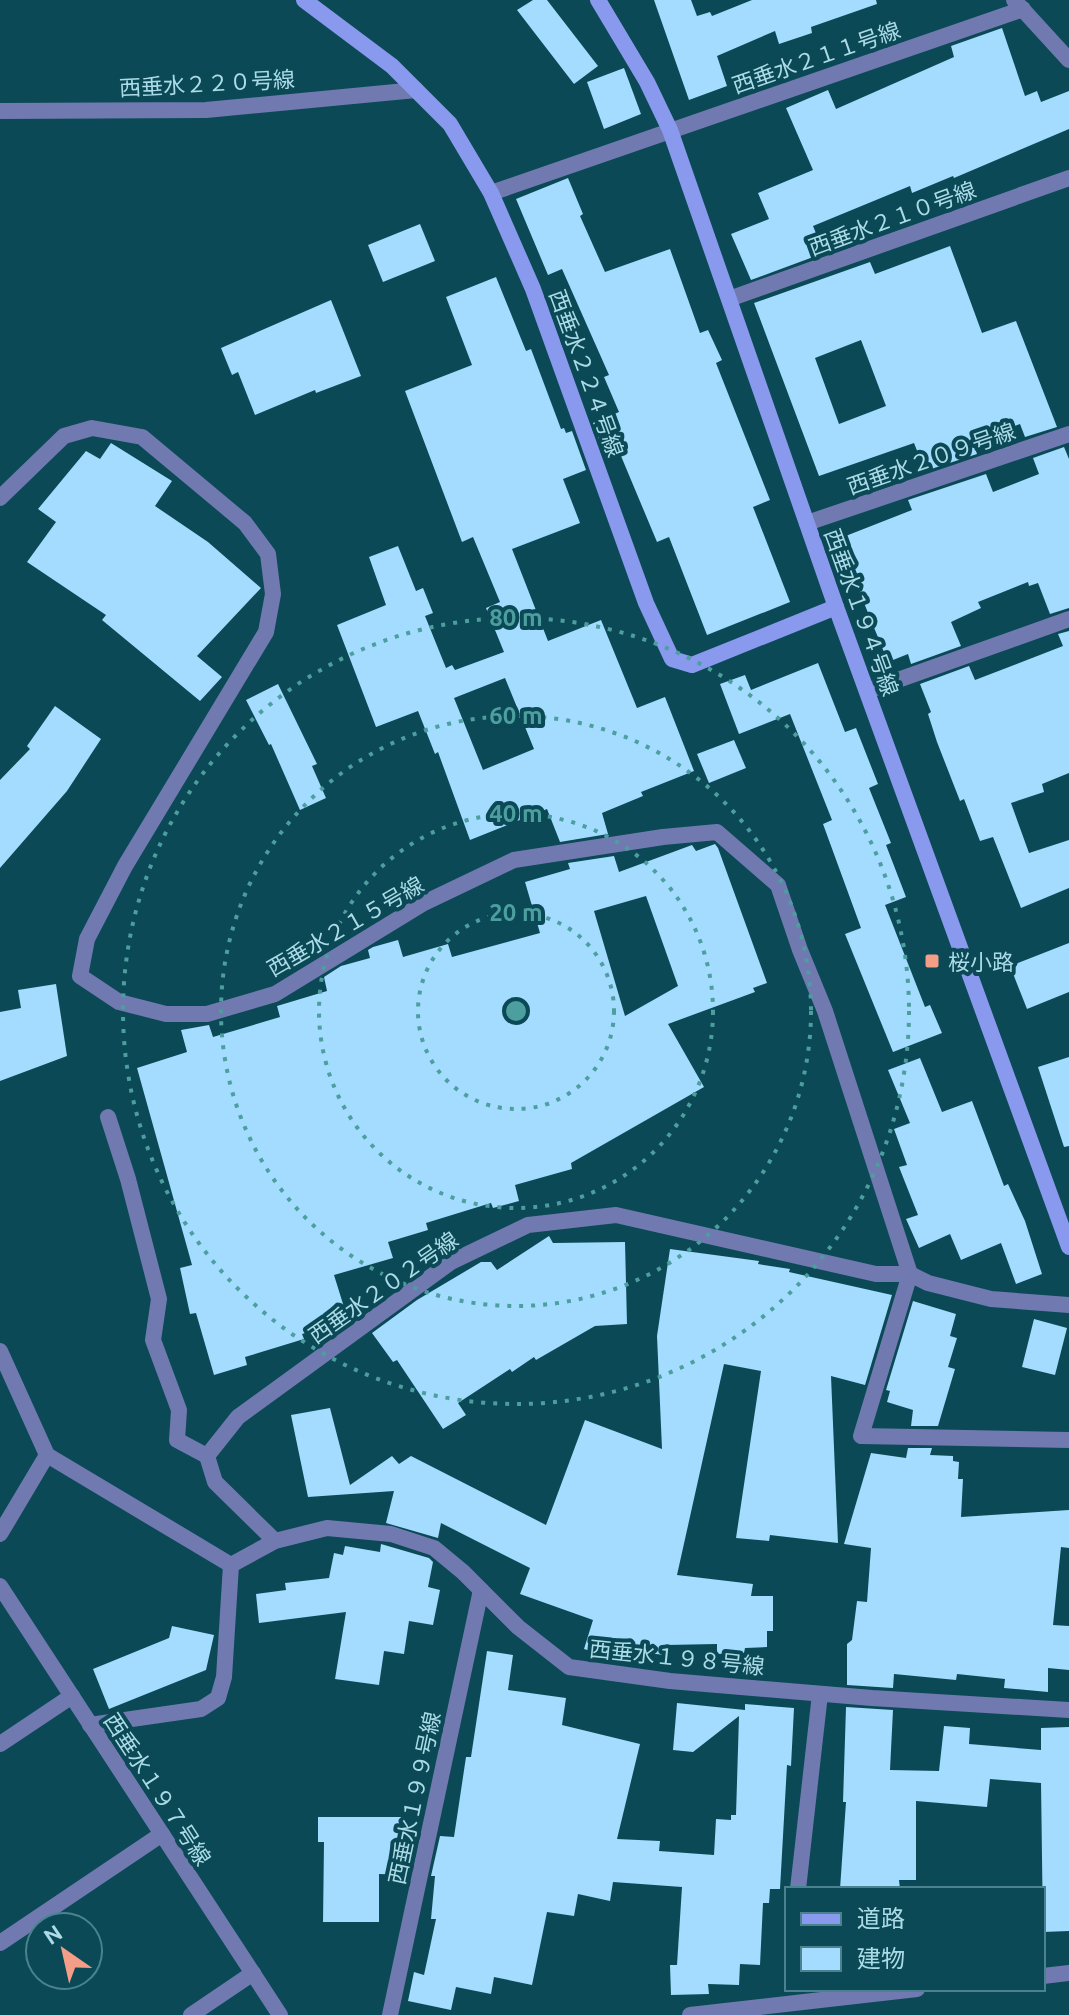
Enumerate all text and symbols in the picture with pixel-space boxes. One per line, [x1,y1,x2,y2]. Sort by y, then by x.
street label: 西垂水２１１号線 [729,17,903,97]
street label: 西垂水２２０号線 [118,66,296,100]
street label: 西垂水２１０号線 [805,176,979,260]
street label: 西垂水２２４号線 [545,286,629,460]
street label: 西垂水２０９号線 [844,418,1018,498]
street label: 西垂水１９４号線 [820,525,904,699]
text: 80 m [489,604,543,631]
text: 60 m [489,702,543,729]
text: 40 m [489,800,543,827]
street label: 西垂水２１５号線 [263,871,427,981]
text: 20 m [489,899,543,926]
place label: 桜小路 [948,949,1014,974]
marker: 桜小路 [923,952,941,970]
centre of rings [502,997,530,1025]
street label: 西垂水２０２号線 [304,1226,462,1348]
street label: 西垂水１９８号線 [588,1635,766,1679]
street label: 西垂水１９７号線 [100,1708,216,1870]
street label: 西垂水１９９号線 [383,1709,445,1887]
legend [785,1887,1045,1991]
text: 道路 [857,1905,905,1932]
north arrow [24,1911,104,1991]
text: N [39,1919,66,1949]
text: 建物 [857,1945,905,1972]

